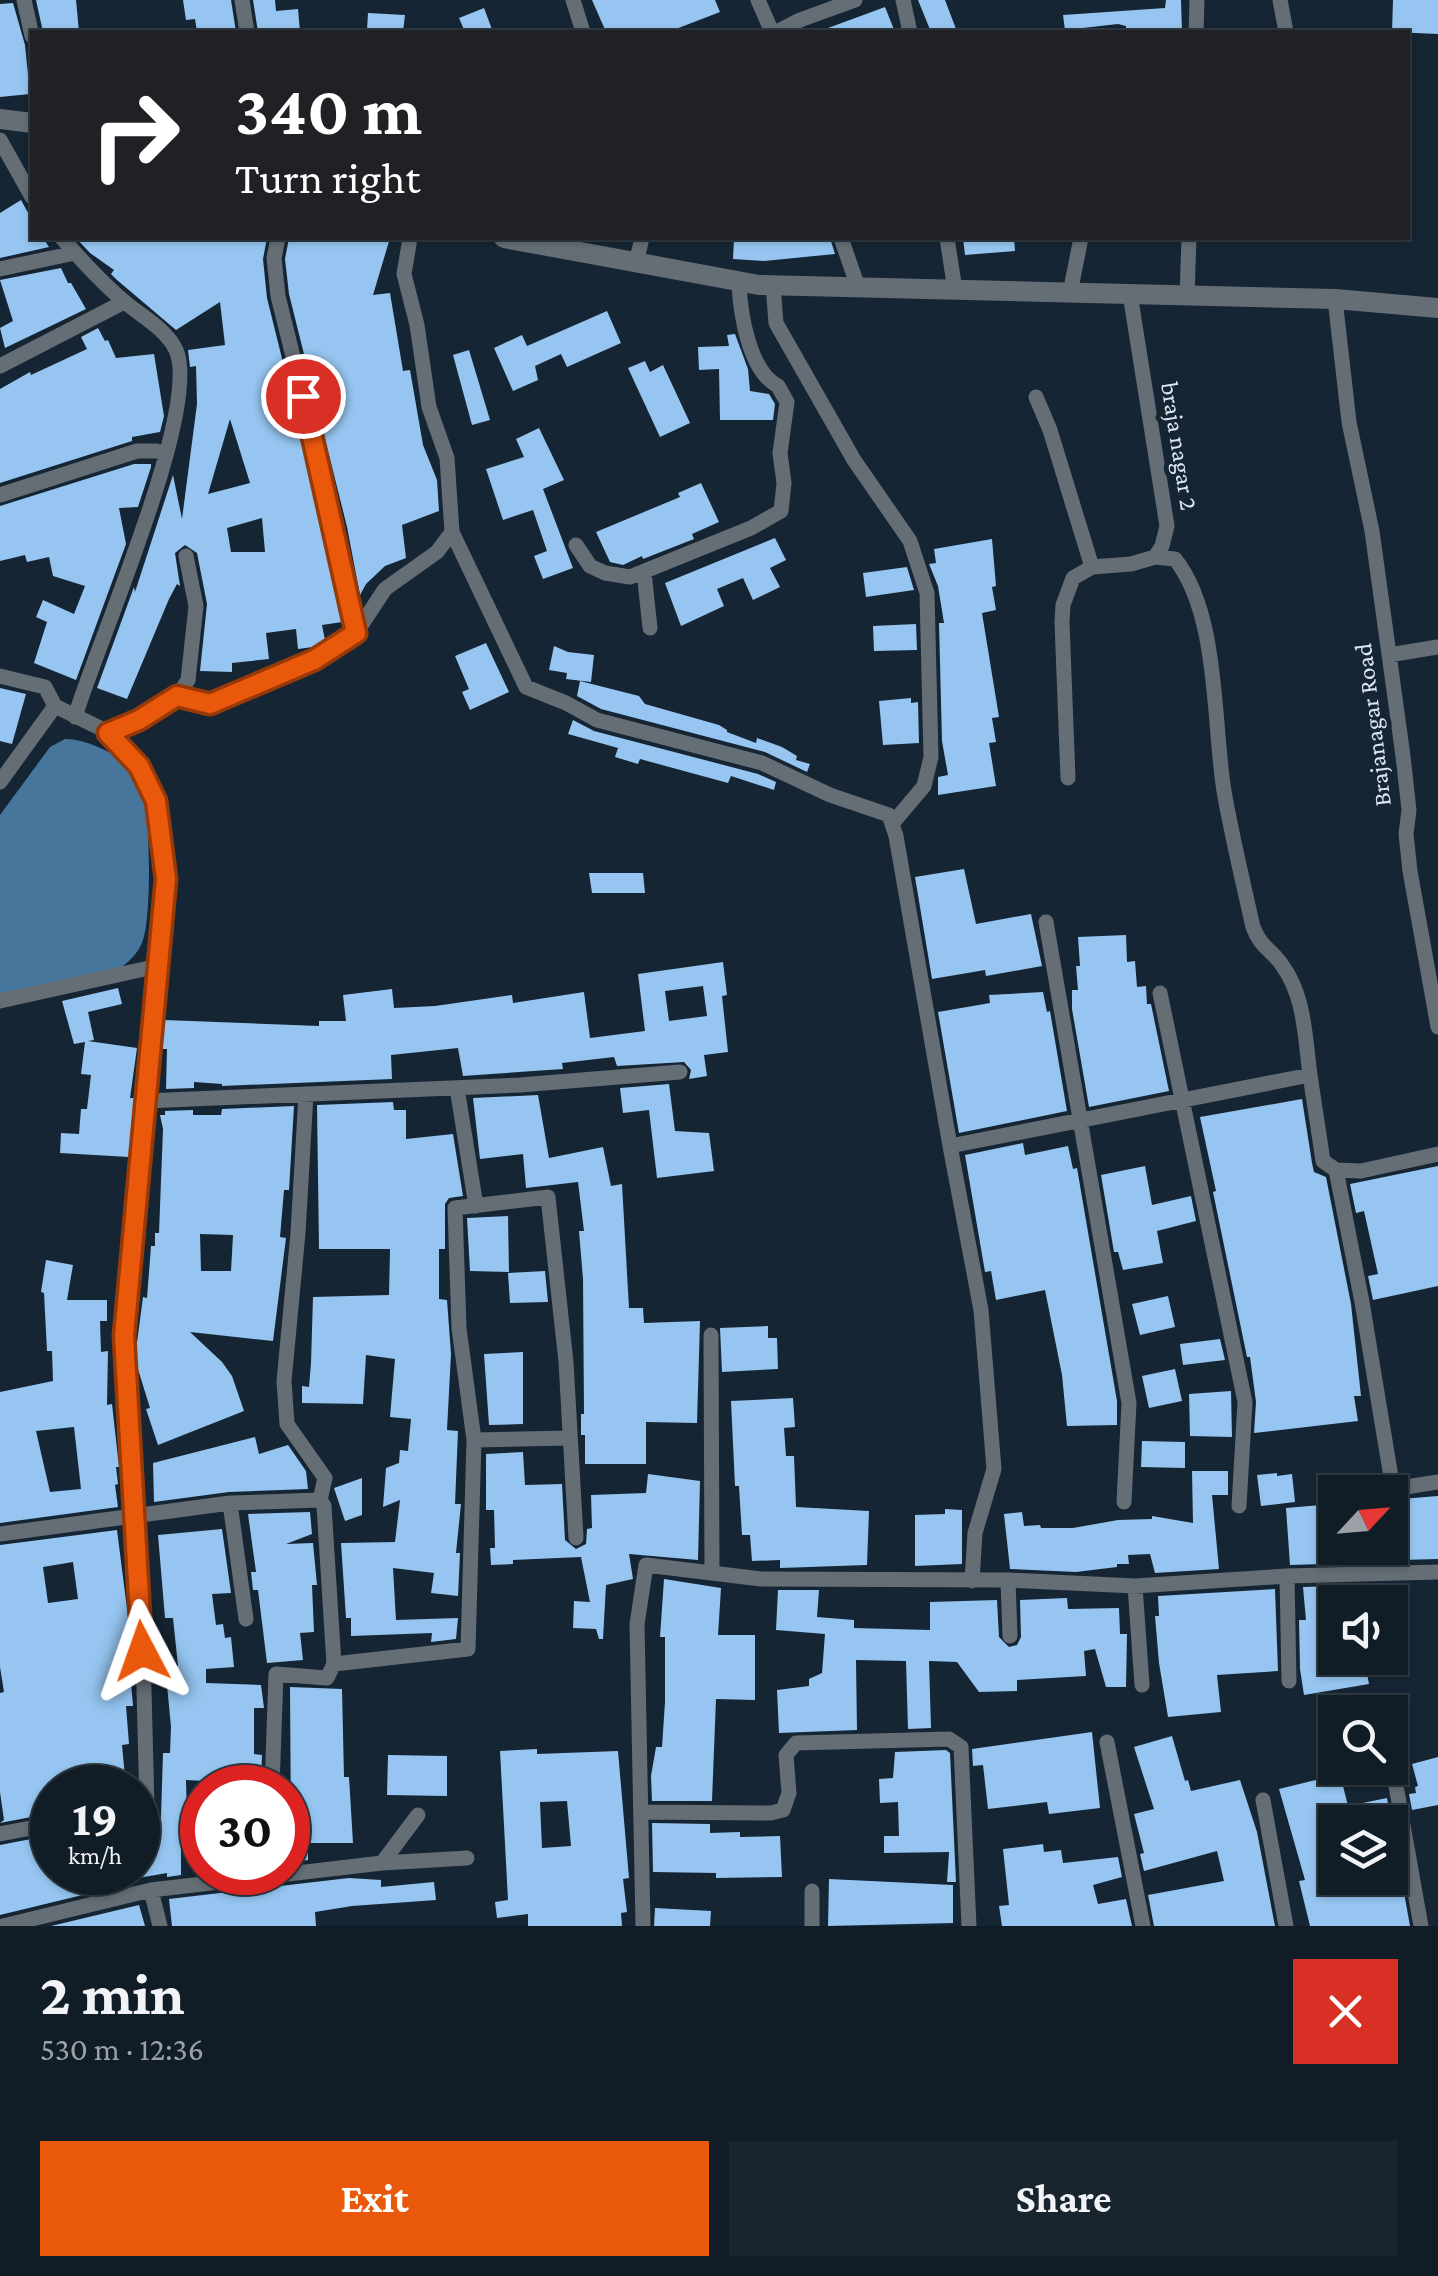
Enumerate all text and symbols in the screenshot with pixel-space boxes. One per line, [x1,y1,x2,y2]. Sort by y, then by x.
icon: right [70,70,200,200]
text: 340 m [235,71,422,149]
text: Turn right [235,153,420,203]
pin [261,354,346,439]
icon: arrive [276,369,331,424]
street label: braja nagar 2 [1155,380,1203,512]
street label: Brajanagar Road [1349,642,1397,808]
north arrow [1318,1475,1408,1565]
map controls [1318,1475,1408,1895]
button: sound [1318,1585,1408,1675]
position arrow [90,1599,194,1703]
button: search [1318,1695,1408,1785]
speed limit sign: 30 [180,1765,310,1895]
text: 19 [72,1790,118,1846]
button: layers [1318,1805,1408,1895]
text: km/h [68,1842,122,1869]
button: close [1293,1959,1398,2064]
text: 2 min [40,1960,185,2027]
text: 530 m · 12:36 [40,2031,204,2067]
button: Exit [40,2141,709,2256]
button: Share [729,2141,1398,2256]

